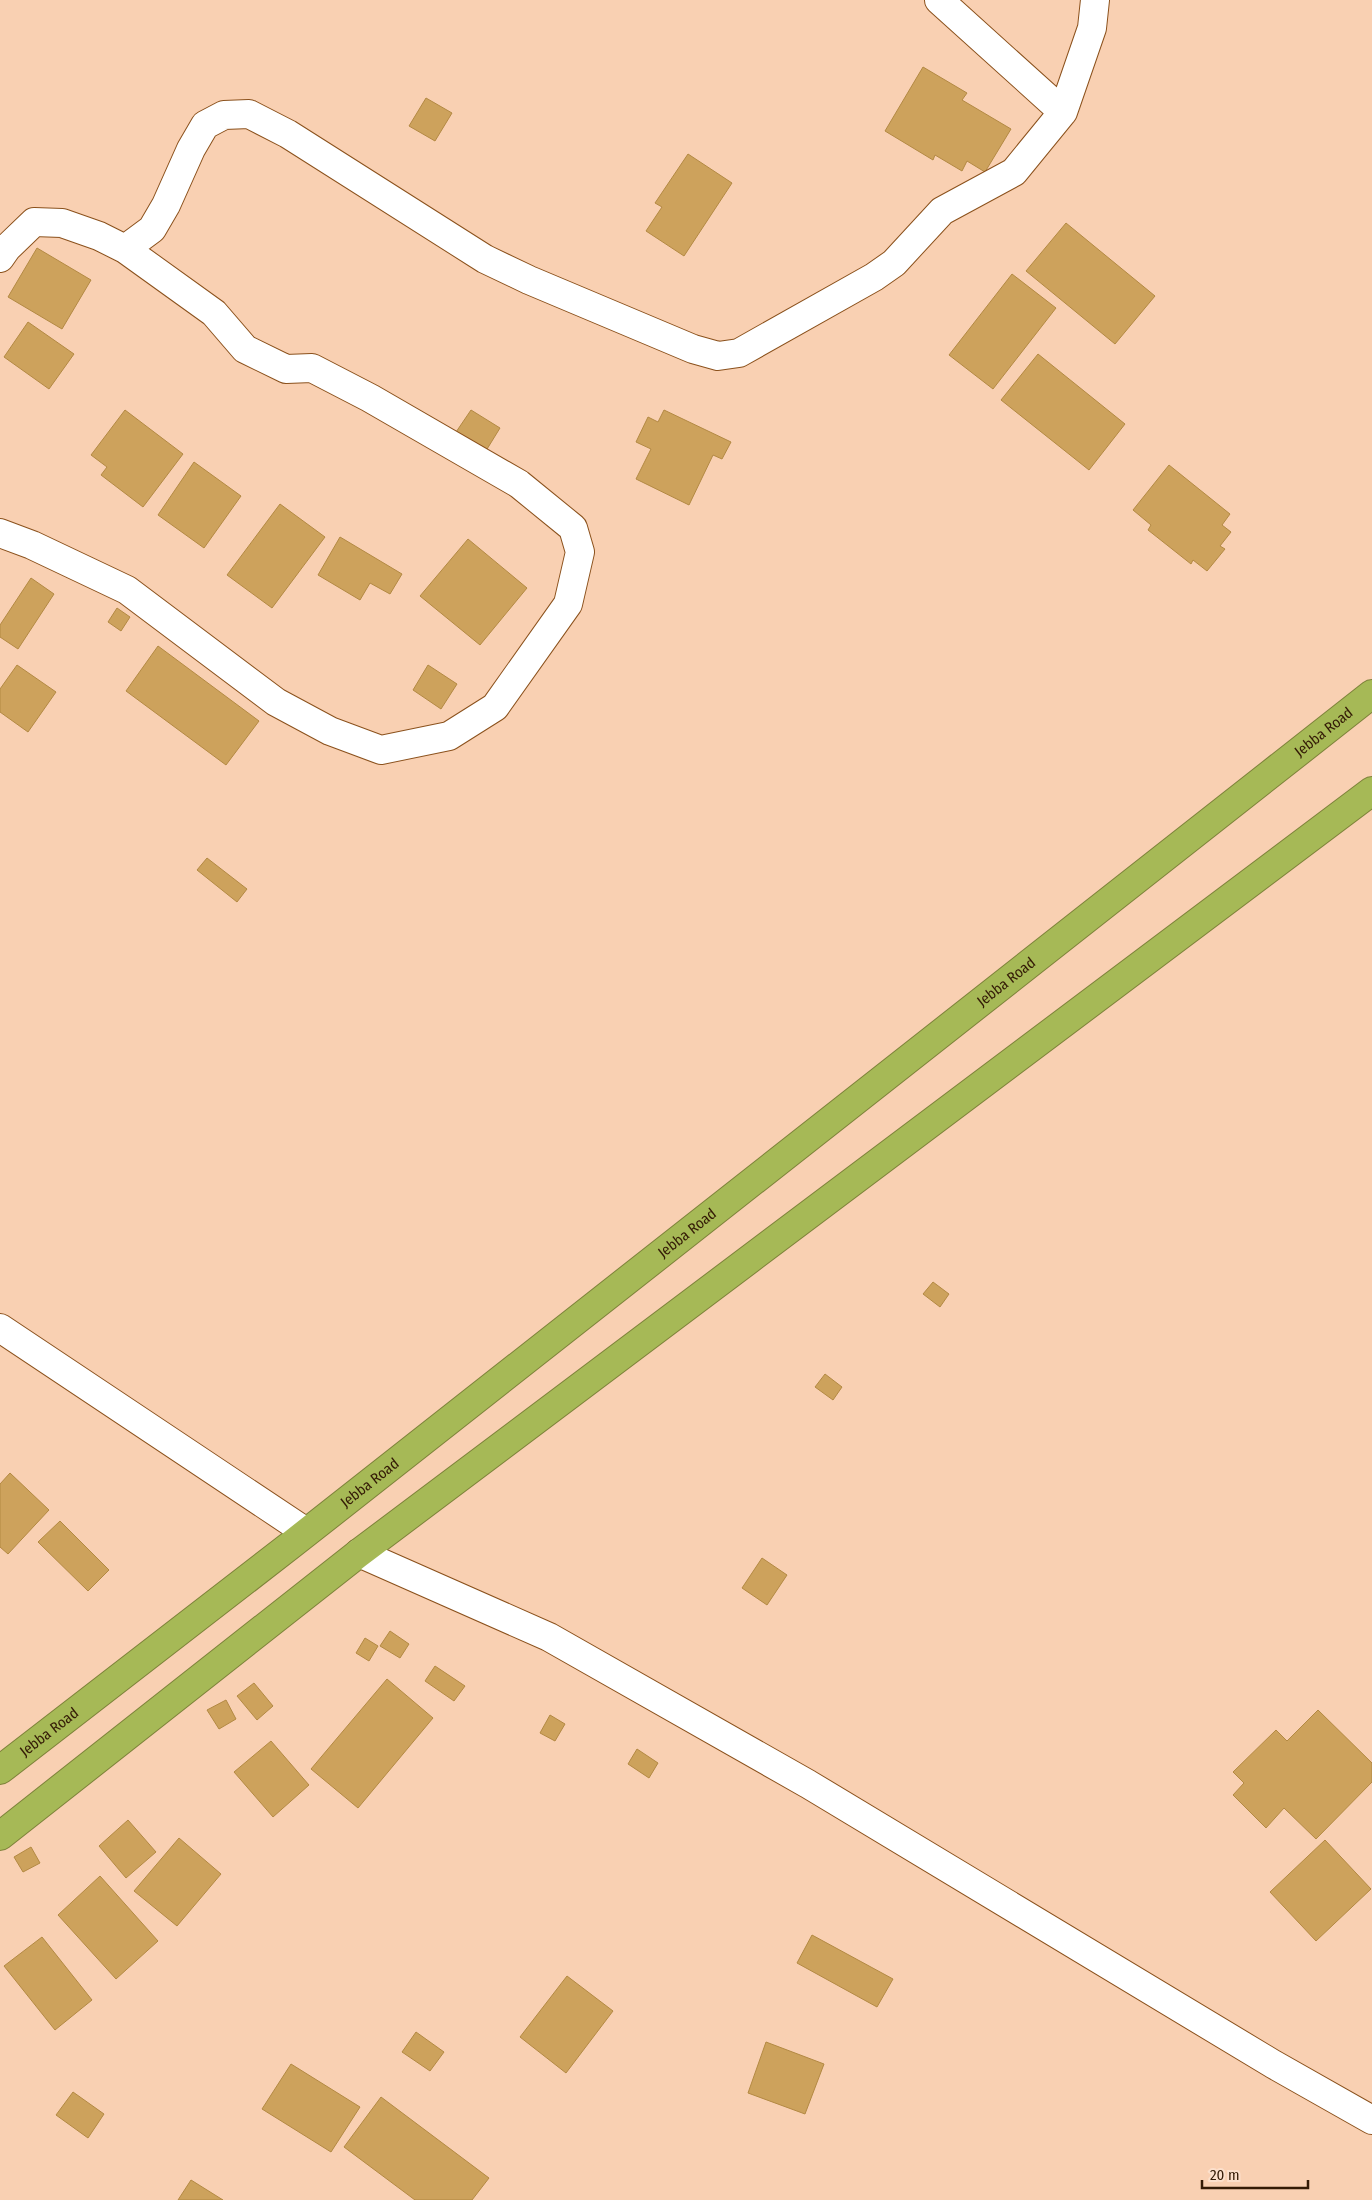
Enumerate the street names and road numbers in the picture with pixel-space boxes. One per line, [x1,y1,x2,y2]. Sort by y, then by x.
street label: Jebba Road [1291,704,1356,761]
street label: Jebba Road [973,953,1039,1010]
street label: Jebba Road [654,1205,720,1262]
street label: Jebba Road [337,1454,402,1511]
street label: Jebba Road [16,1704,82,1760]

